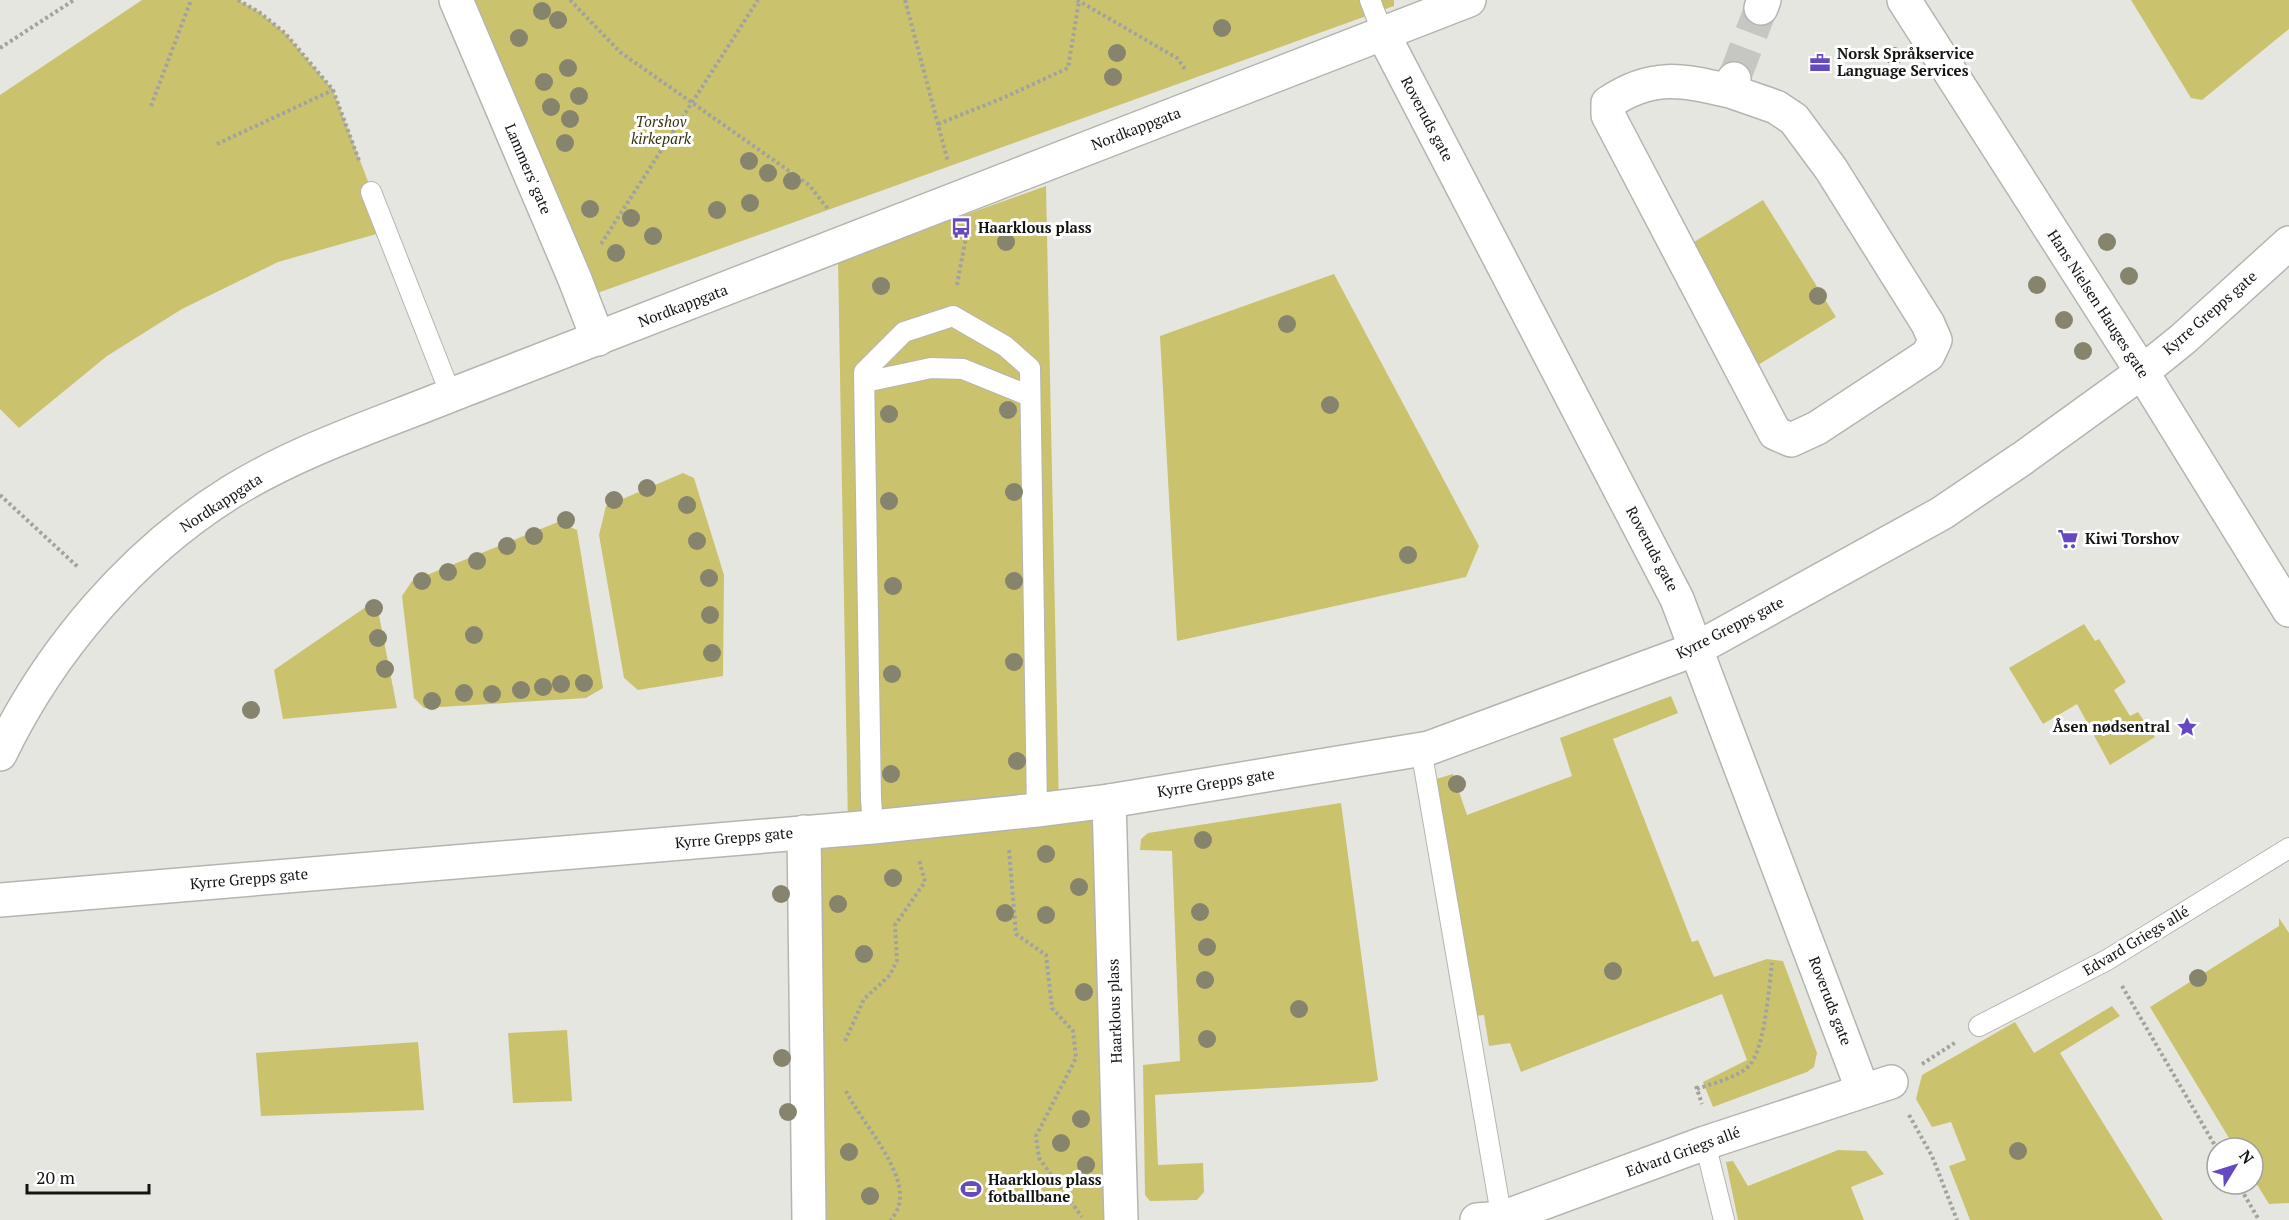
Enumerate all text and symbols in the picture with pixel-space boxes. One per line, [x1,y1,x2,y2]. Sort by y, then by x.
place label: Norsk Språkservice Language Services [1837,43,1974,80]
office icon: Norsk Språkservice Language Services [1808,51,1832,75]
street label: Roveruds gate [1397,73,1459,165]
street label: Nordkappgata [1088,102,1184,154]
park label: Torshov kirkepark [631,111,692,148]
street label: Lammers' gate [501,120,557,217]
bus stop icon: Haarklous plass [949,216,973,240]
place label: Haarklous plass [978,217,1092,237]
street label: Hans Nielsen Hauges gate [2043,225,2154,381]
street label: Kyrre Grepps gate [2158,266,2261,359]
street label: Nordkappgata [635,279,731,331]
street label: Nordkappgata [175,468,266,536]
street label: Roveruds gate [1622,503,1684,595]
supermarket icon: Kiwi Torshov [2056,527,2080,551]
place label: Kiwi Torshov [2085,528,2180,548]
street label: Kyrre Grepps gate [1672,591,1787,663]
place icon: Åsen nødsentral [2175,715,2199,739]
place label: Åsen nødsentral [2053,716,2170,736]
street label: Kyrre Grepps gate [1156,763,1276,801]
street label: Kyrre Grepps gate [674,822,794,852]
street label: Kyrre Grepps gate [189,863,309,893]
street label: Edvard Griegs allé [2079,901,2192,980]
street label: Roveruds gate [1805,953,1857,1048]
street label: Haarklous plass [1102,958,1126,1064]
street label: Edvard Griegs allé [1623,1121,1743,1181]
north arrow [2205,1136,2265,1196]
text: N [2234,1145,2259,1168]
scale bar [27,1157,148,1195]
text: 20 m [36,1165,76,1189]
place label: Haarklous plass fotballbane [988,1169,1102,1206]
sports icon: Haarklous plass fotballbane [959,1177,983,1201]

